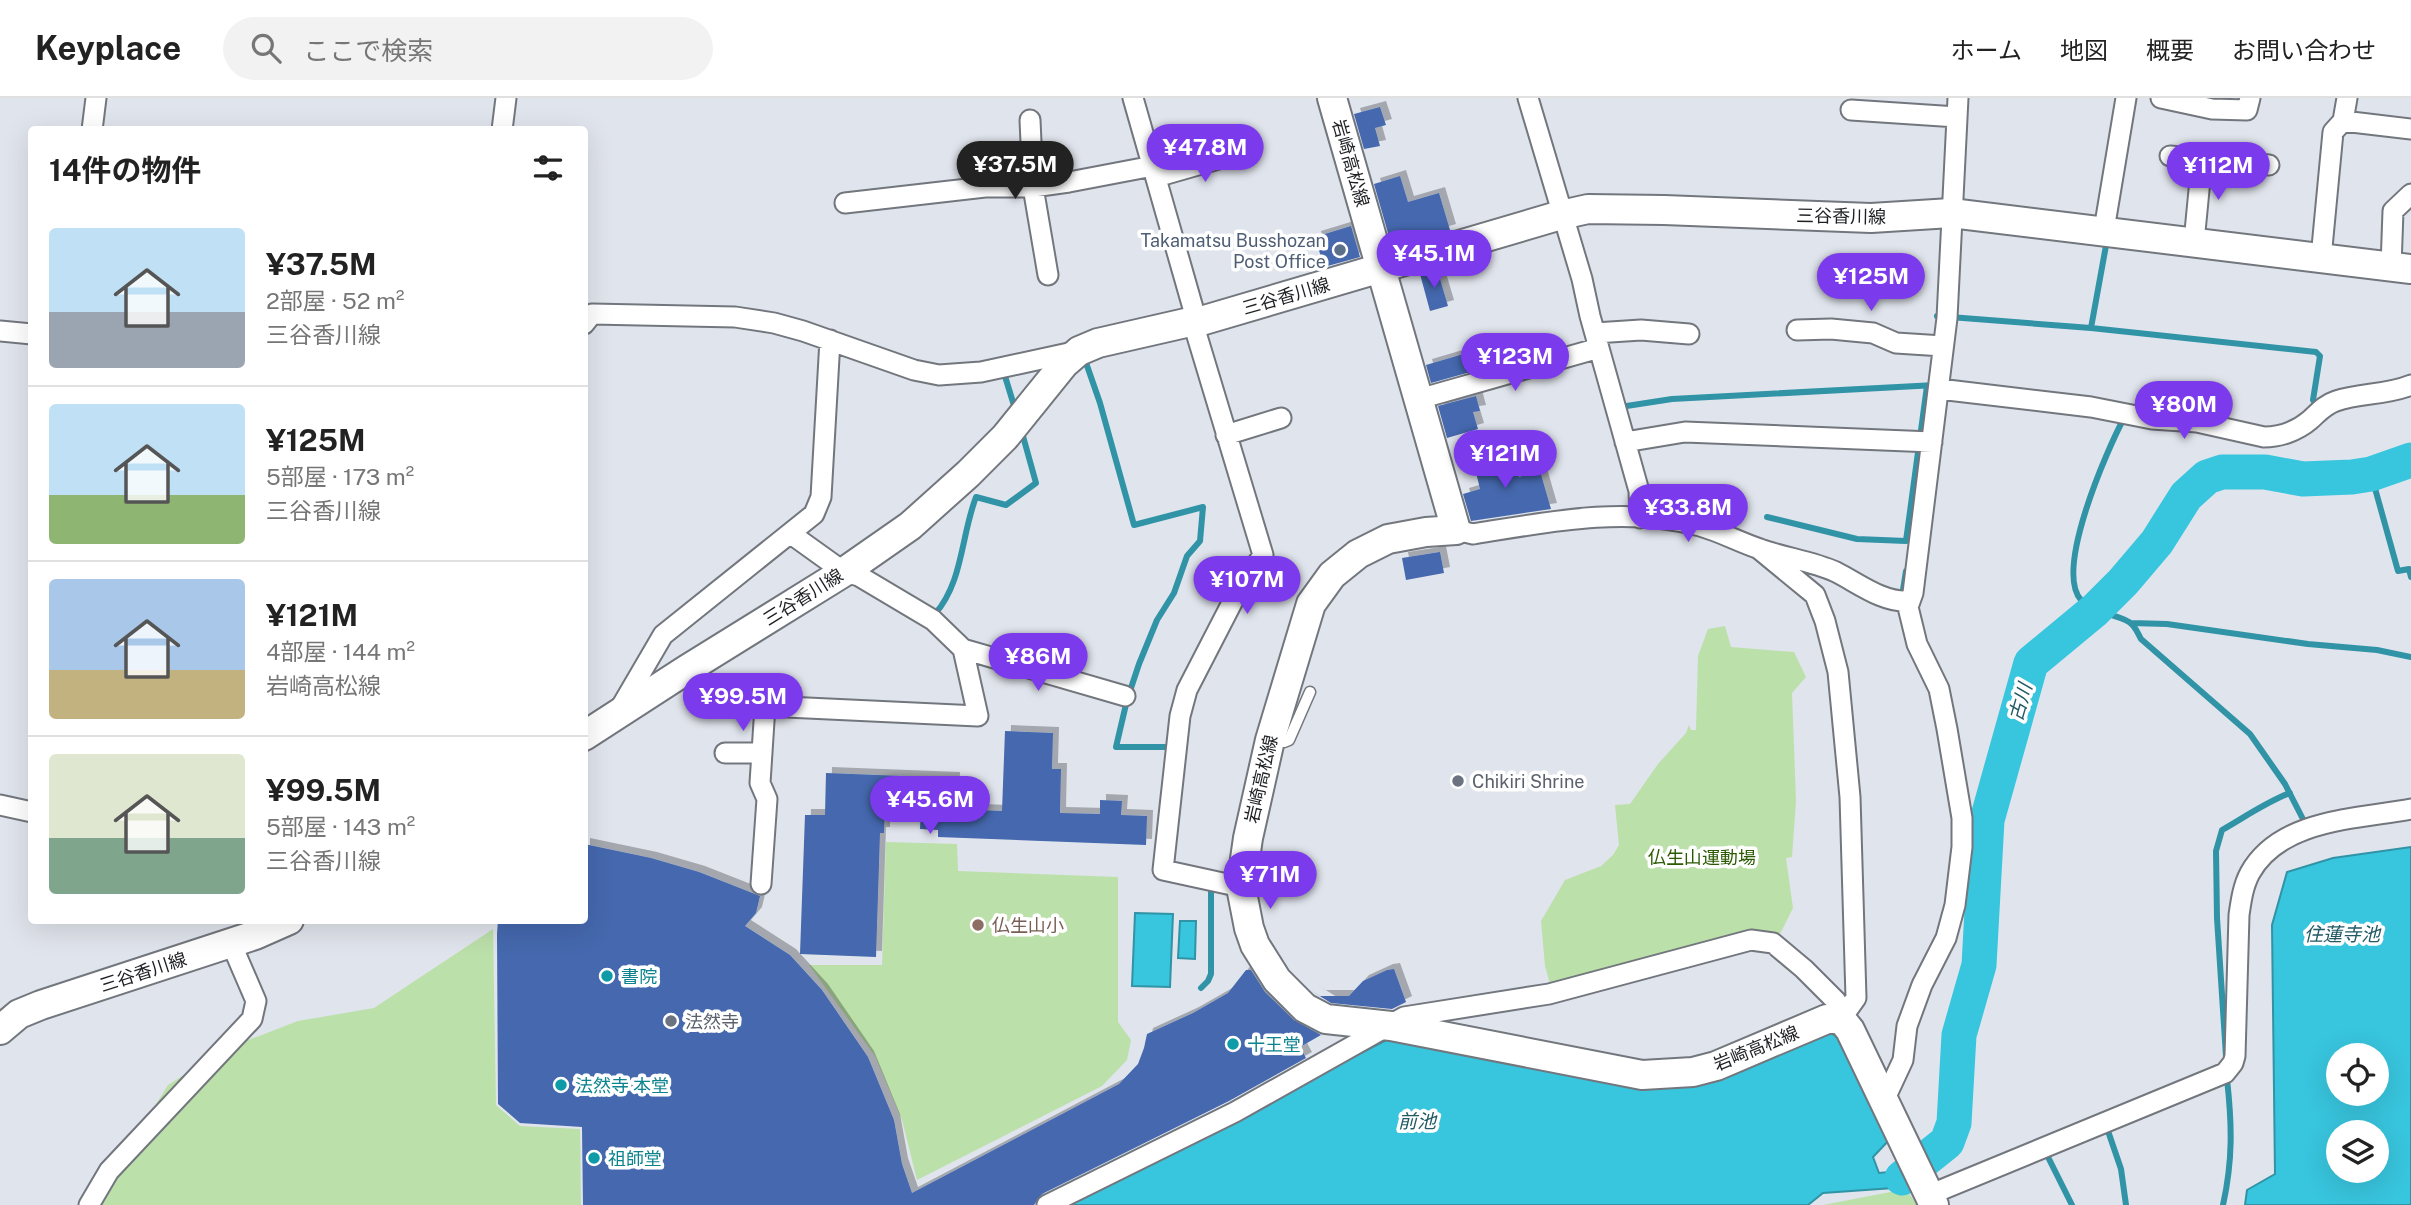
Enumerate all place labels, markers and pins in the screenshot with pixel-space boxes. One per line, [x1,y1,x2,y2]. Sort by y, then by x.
pin: ¥47.8M [1148,125,1262,184]
pin: ¥37.5M [958,141,1072,201]
pin: ¥112M [2169,142,2267,202]
place label: Takamatsu Busshozan Post Office [1140,230,1326,272]
pin: ¥45.1M [1377,230,1491,290]
marker: Takamatsu Busshozan Post Office [1332,242,1348,258]
pin: ¥125M [1822,254,1920,313]
pin: ¥123M [1466,334,1564,393]
pin: ¥80M [2143,382,2225,441]
pin: ¥121M [1456,430,1554,490]
pin: ¥33.8M [1631,484,1745,544]
pin: ¥107M [1198,556,1296,616]
pin: ¥86M [997,634,1079,693]
pin: ¥99.5M [686,674,800,733]
place label: Chikiri Shrine [1472,771,1585,792]
marker: Chikiri Shrine [1450,773,1466,789]
pin: ¥45.6M [873,776,987,836]
pin: ¥71M [1229,852,1311,911]
place label: 仏生山小 [992,915,1064,936]
marker: 仏生山小 [970,917,986,933]
place label: 書院 [621,966,657,987]
marker: 書院 [599,968,615,984]
place label: 法然寺 [685,1011,739,1032]
marker: 法然寺 [663,1013,679,1029]
place label: 十王堂 [1247,1034,1301,1055]
marker: 十王堂 [1225,1036,1241,1052]
place label: 法然寺 本堂 [575,1075,669,1096]
marker: 法然寺 本堂 [553,1077,569,1093]
place label: 祖師堂 [608,1148,662,1169]
marker: 祖師堂 [586,1150,602,1166]

